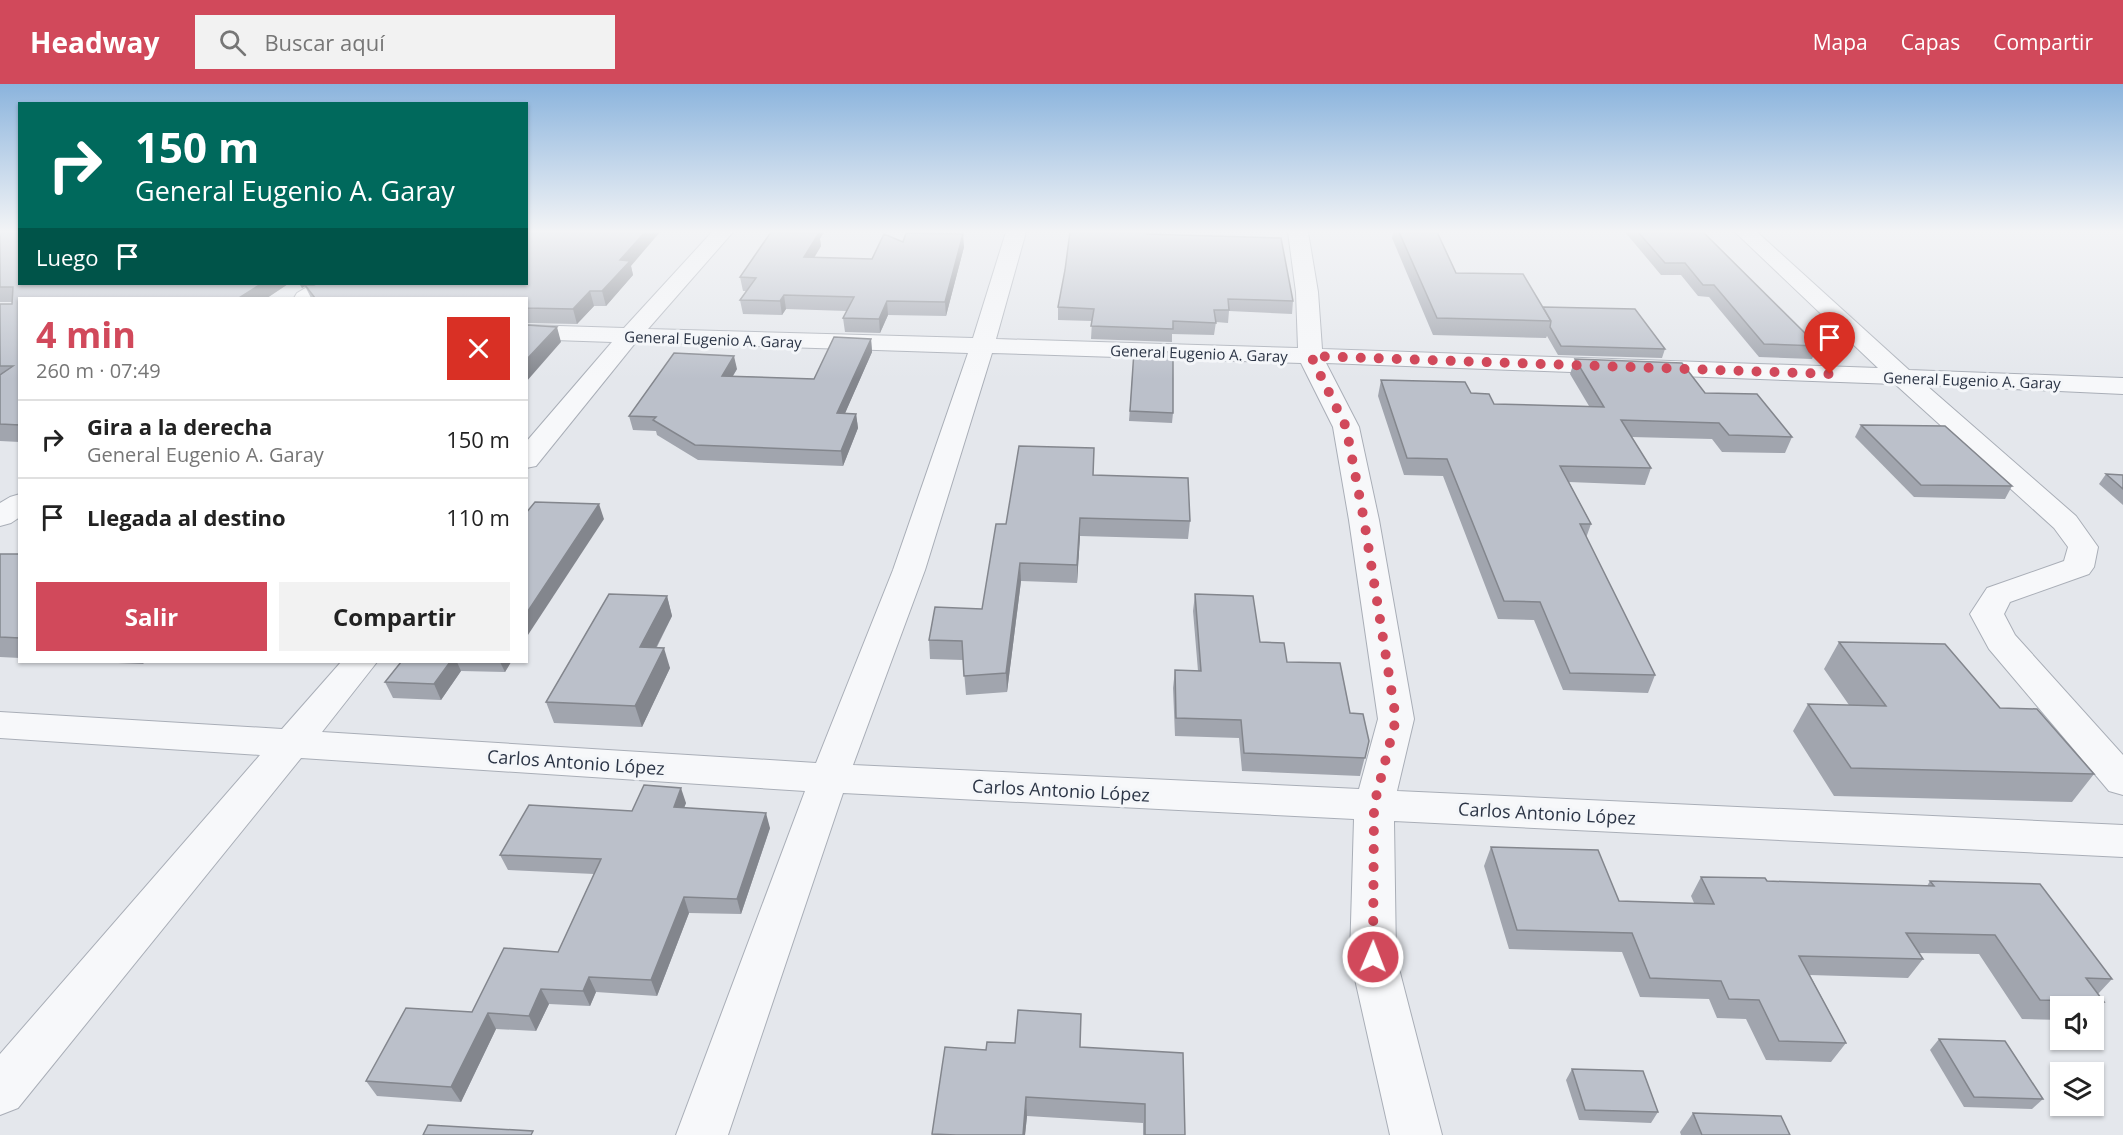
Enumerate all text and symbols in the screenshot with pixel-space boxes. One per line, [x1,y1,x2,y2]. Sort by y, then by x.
search box [195,15,615,69]
text: Headway [30,23,159,61]
icon: search [216,26,249,59]
text: Buscar aquí [264,27,385,57]
text: Mapa [1813,28,1868,56]
text: Capas [1901,28,1960,56]
text: Compartir [1993,28,2093,56]
text: 150 m [135,118,259,175]
icon: right [36,126,114,204]
text: General Eugenio A. Garay [135,172,455,209]
icon: arrive [111,240,144,273]
text: Luego [36,242,99,272]
text: 4 min [36,310,136,359]
pin [1804,312,1855,374]
button: close [447,317,510,380]
icon: arrive [1813,321,1846,354]
street label: General Eugenio A. Garay [624,326,803,352]
street label: General Eugenio A. Garay [1110,340,1289,366]
text: 260 m · 07:49 [36,357,161,384]
street label: General Eugenio A. Garay [1883,367,2062,393]
text: Gira a la derecha [87,411,272,441]
icon: right [36,423,69,456]
text: 150 m [446,424,510,454]
text: General Eugenio A. Garay [87,441,324,468]
icon: arrive [36,501,69,534]
text: Llegada al destino [87,502,286,532]
text: 110 m [446,502,510,532]
button: Salir [36,582,267,651]
button: Compartir [279,582,510,651]
street label: Carlos Antonio López [486,744,666,780]
street label: Carlos Antonio López [972,773,1150,807]
street label: Carlos Antonio López [1458,796,1636,830]
position arrow [1341,925,1405,989]
map controls [2050,996,2104,1116]
button: sound [2050,996,2104,1050]
button: layers [2050,1062,2104,1116]

